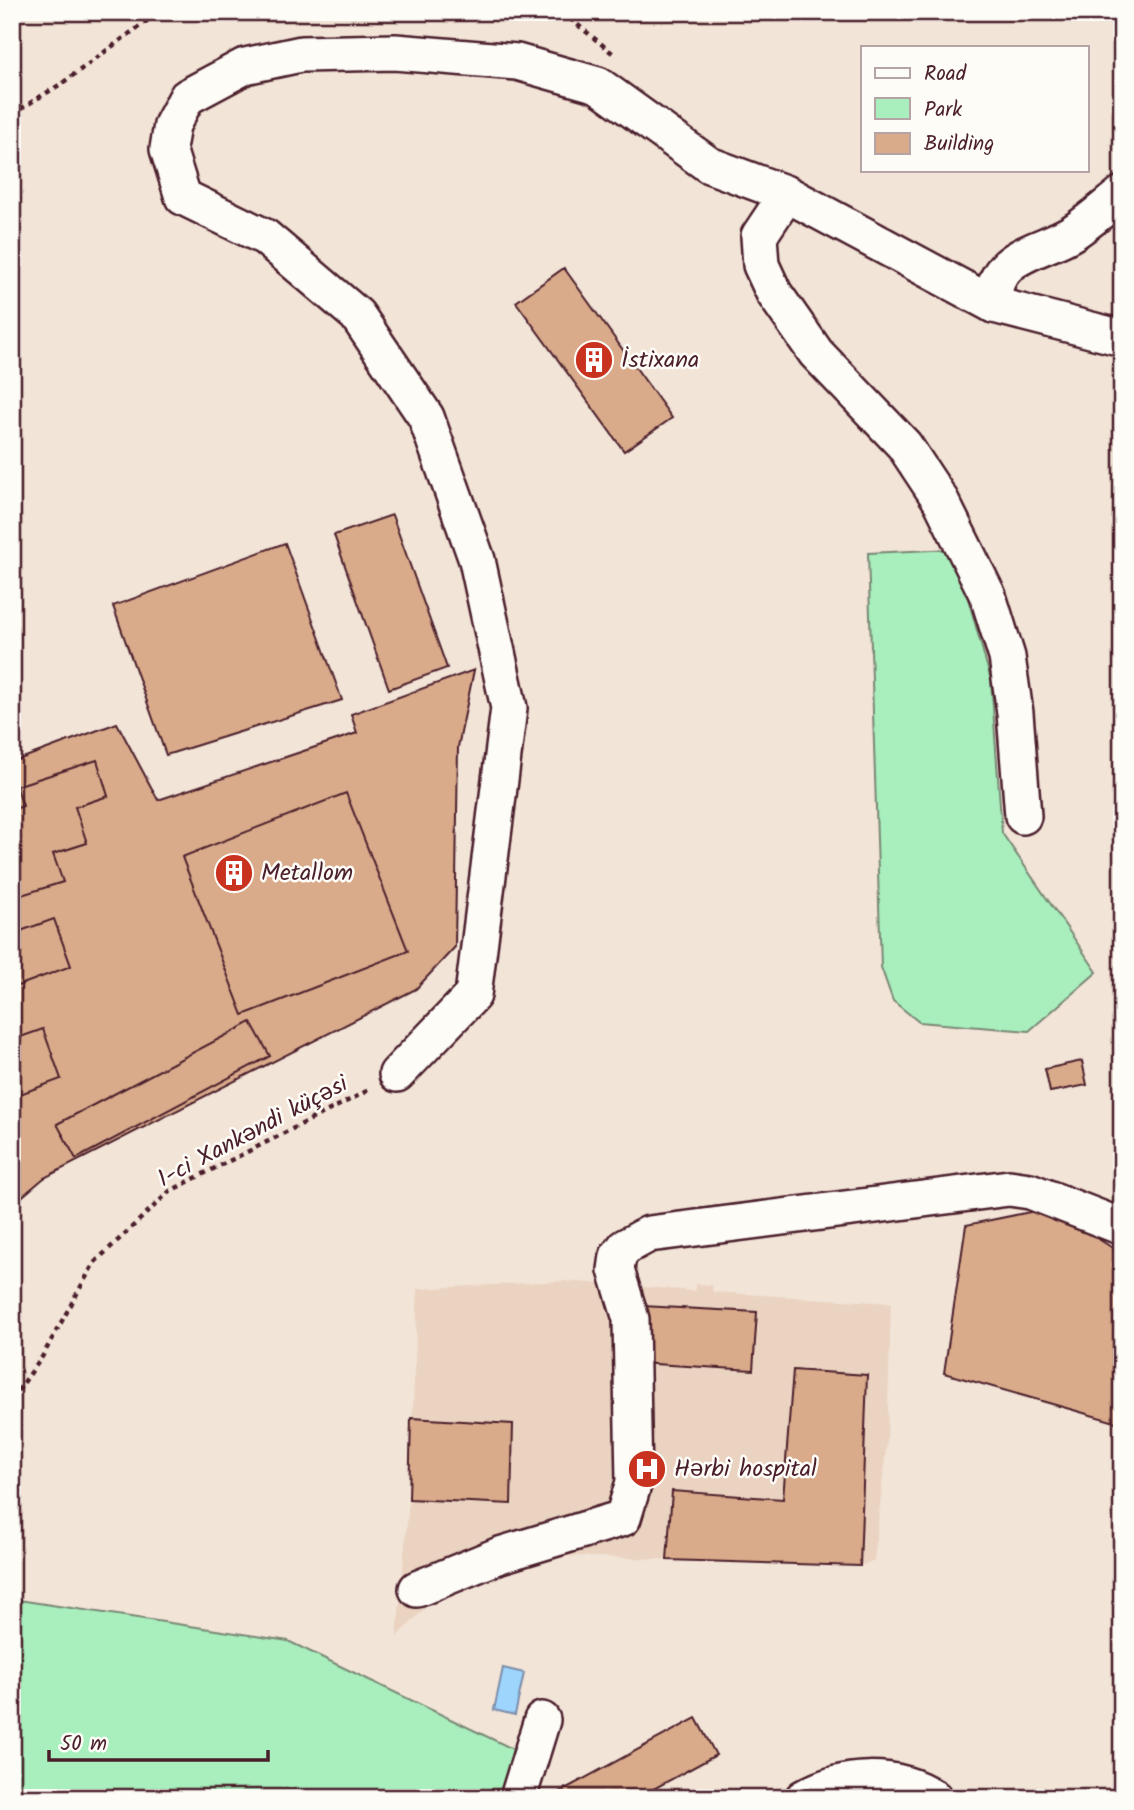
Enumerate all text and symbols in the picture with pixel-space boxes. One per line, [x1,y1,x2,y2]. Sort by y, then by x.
legend [861,46,1088,172]
text: Road [924,58,967,91]
text: Park [924,94,962,127]
text: Building [924,128,994,161]
building icon: İstixana [573,339,615,381]
place label: İstixana [621,341,699,380]
building icon: Metallom [213,852,255,894]
place label: Metallom [261,854,353,893]
street label: 1-ci Xankəndi küçəsi [151,1065,356,1199]
hospital icon: Hərbi hospital [626,1448,668,1490]
place label: Hərbi hospital [674,1450,817,1489]
scale bar [49,1719,268,1763]
text: 50 m [60,1728,107,1761]

